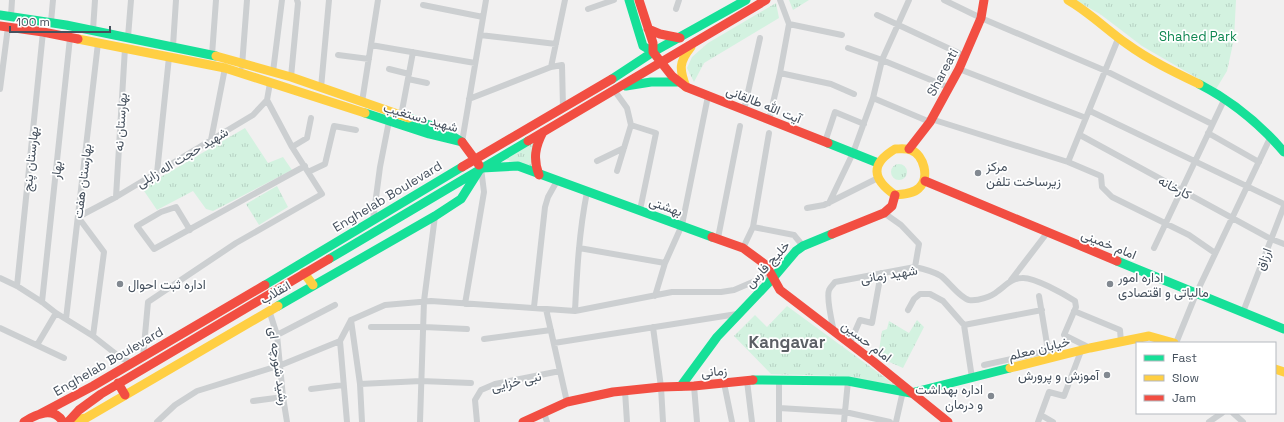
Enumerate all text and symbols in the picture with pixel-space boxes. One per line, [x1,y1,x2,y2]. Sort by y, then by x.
scale bar [10,8,110,34]
text: 100 m [16,14,50,30]
park label: Shahed Park [1159,28,1237,45]
street label: Shareati [923,45,962,99]
street label: آیت الله طالقانی [724,82,805,128]
street label: بهارستان نه [110,92,131,152]
street label: شهید دستغیب [381,99,460,136]
street label: شهید حجت اله زابلی [133,123,231,192]
street label: بهارستان پنج [19,126,43,193]
street label: بهارستان هفت [69,142,96,220]
street label: Enghelab Boulevard [330,157,445,236]
place label: مرکز زیرساخت تلفن [985,158,1061,190]
street label: بهار [47,160,66,181]
marker: مرکز زیرساخت تلفن [973,168,983,178]
street label: کارخانه [1155,172,1194,203]
street label: بهشتی [647,193,685,220]
street label: امام خمینی [1079,226,1139,263]
street label: خلیج فارس [741,237,795,292]
street label: ارزاق [1251,245,1275,273]
street label: شهید زمانی [859,262,919,287]
place label: اداره امور مالیاتی و اقتصادی [1117,269,1209,301]
place label: اداره ثبت احوال [128,276,206,293]
street label: انقلاب [257,277,294,308]
marker: اداره ثبت احوال [115,279,125,289]
marker: اداره امور مالیاتی و اقتصادی [1105,279,1115,289]
street label: امام حسین [838,317,895,366]
street label: Enghelab Boulevard [50,323,166,400]
street label: رشید شورچه ای [264,326,292,407]
district label: Kangavar [749,331,826,353]
street label: خیابان معلم [1007,333,1072,364]
legend [1136,342,1276,414]
text: Fast [1172,350,1197,366]
street label: زمانی [700,362,728,381]
street label: نبی خزایی [489,367,543,396]
place label: آموزش و پرورش [1018,367,1100,385]
marker: آموزش و پرورش [1102,370,1112,380]
text: Slow [1172,370,1199,386]
place label: اداره بهداشت و درمان [915,381,983,413]
text: Jam [1172,390,1196,406]
marker: اداره بهداشت و درمان [986,391,996,401]

